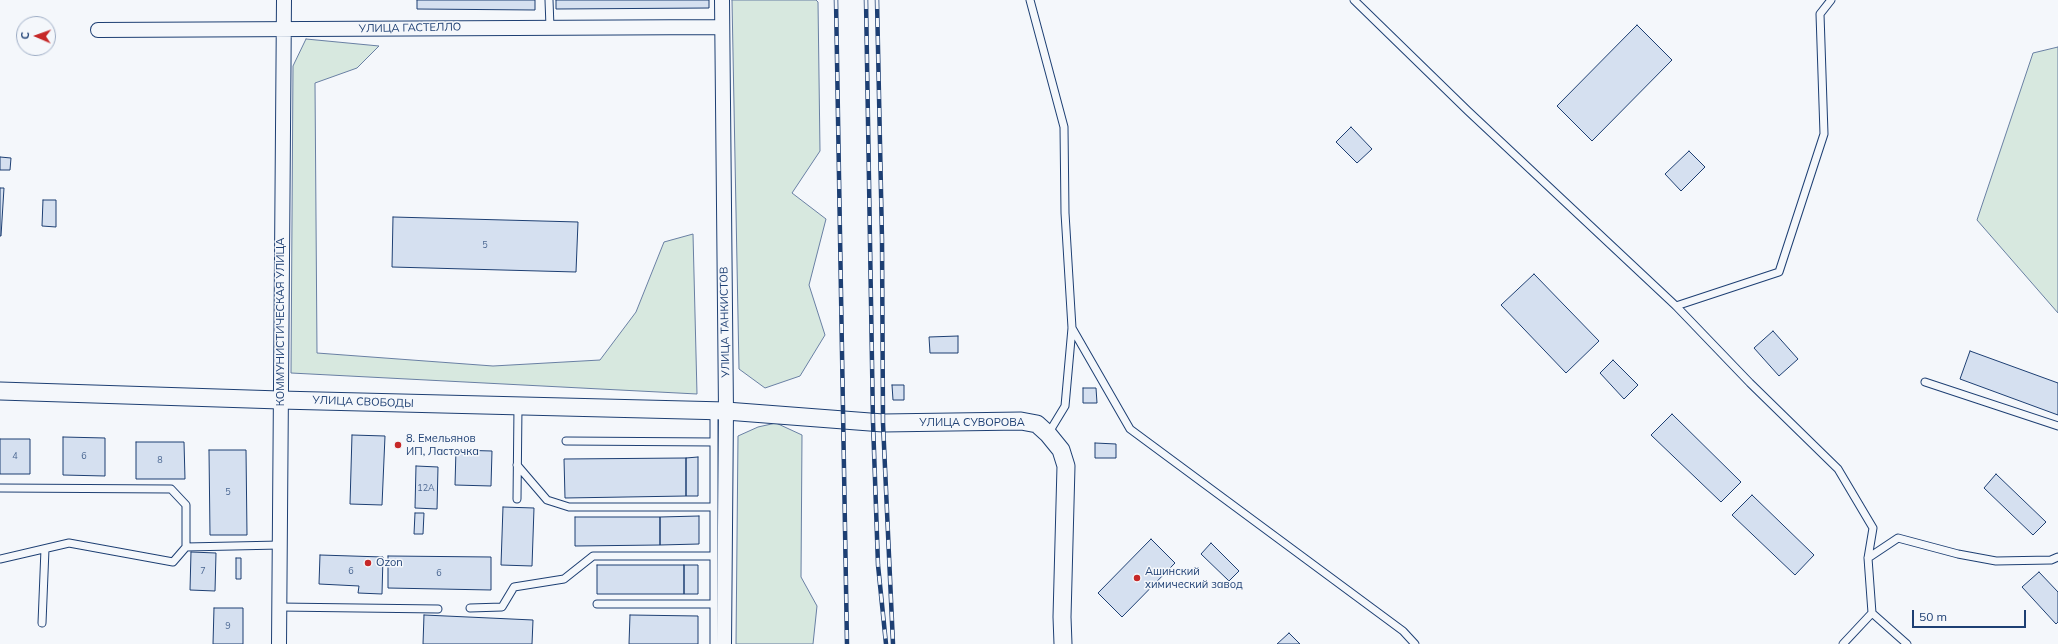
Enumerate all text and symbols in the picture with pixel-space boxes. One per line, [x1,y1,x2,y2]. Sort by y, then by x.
north arrow [16,16,56,56]
street label: УЛИЦА ГАСТЕЛЛО [359,21,461,35]
text: С [18,32,32,40]
street label: КОММУНИСТИЧЕСКАЯ УЛИЦА [274,238,288,406]
house number: 5 [482,240,488,250]
street label: УЛИЦА ТАНКИСТОВ [717,266,733,378]
street label: УЛИЦА СВОБОДЫ [312,394,414,410]
street label: УЛИЦА СУВОРОВА [919,416,1025,430]
place label: 8. Емельянов ИП, Ласточка [406,432,479,458]
marker: 8. Емельянов ИП, Ласточка [393,440,403,450]
house number: 4 [12,451,18,461]
house number: 6 [81,451,87,461]
house number: 8 [157,455,163,465]
house number: 12А [417,483,435,493]
house number: 5 [225,487,231,497]
place label: Ozon [376,556,403,570]
marker: Ozon [363,558,373,568]
place label: Ашинский химический завод [1145,565,1243,591]
house number: 7 [200,566,206,576]
house number: 6 [348,566,354,576]
house number: 6 [436,568,442,578]
marker: Ашинский химический завод [1132,573,1142,583]
scale bar [1914,602,2028,628]
text: 50 m [1919,609,1947,624]
house number: 9 [225,621,231,631]

